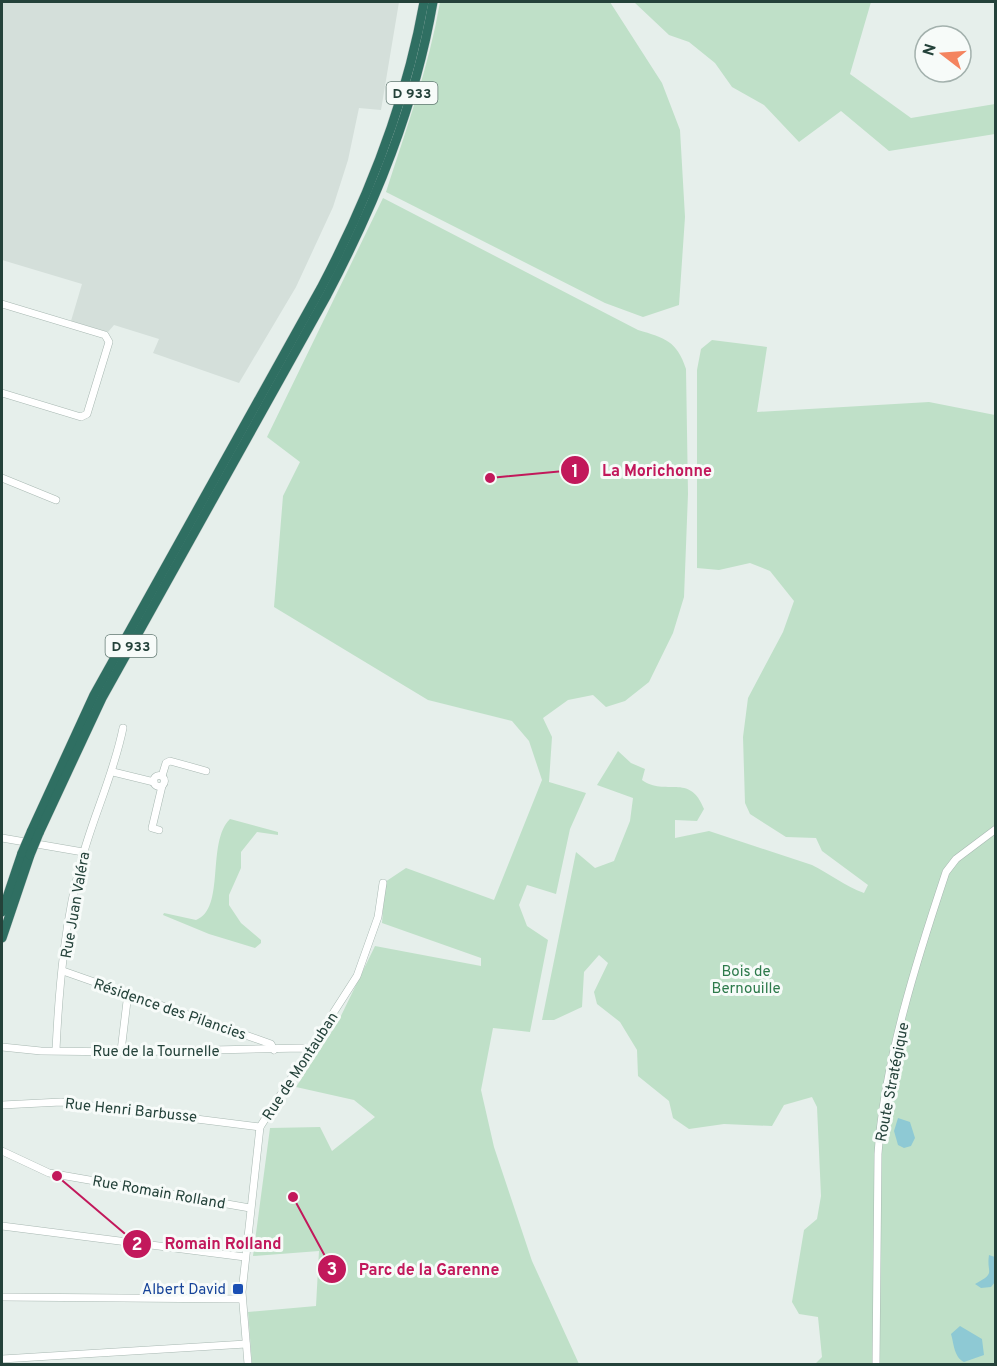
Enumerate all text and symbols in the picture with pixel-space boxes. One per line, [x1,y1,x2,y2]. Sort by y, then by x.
north arrow [913,24,973,84]
text: N [919,42,942,59]
road number: D 933 [386,82,438,104]
callout: La Morichonne [560,453,724,487]
text: 1 [571,461,579,484]
text: La Morichonne [602,462,712,482]
road number: D 933 [106,635,156,657]
street label: Rue Juan Valéra [58,850,95,960]
park label: Bois de Bernouille [711,963,781,999]
street label: Résidence des Pilancies [91,975,248,1045]
street label: Rue de Montauban [259,1009,343,1125]
street label: Route Stratégique [873,1021,914,1144]
street label: Rue de la Tournelle [92,1043,220,1062]
street label: Rue Henri Barbusse [64,1095,198,1128]
street label: Rue Romain Rolland [91,1172,227,1215]
callout: Romain Rolland [122,1227,294,1261]
text: 2 [131,1234,143,1257]
text: Romain Rolland [164,1235,282,1255]
callout: Parc de la Garenne [317,1252,512,1286]
text: 3 [327,1259,337,1282]
text: Parc de la Garenne [359,1261,499,1281]
place label: Albert David [142,1281,226,1300]
marker: Albert David [231,1282,245,1296]

